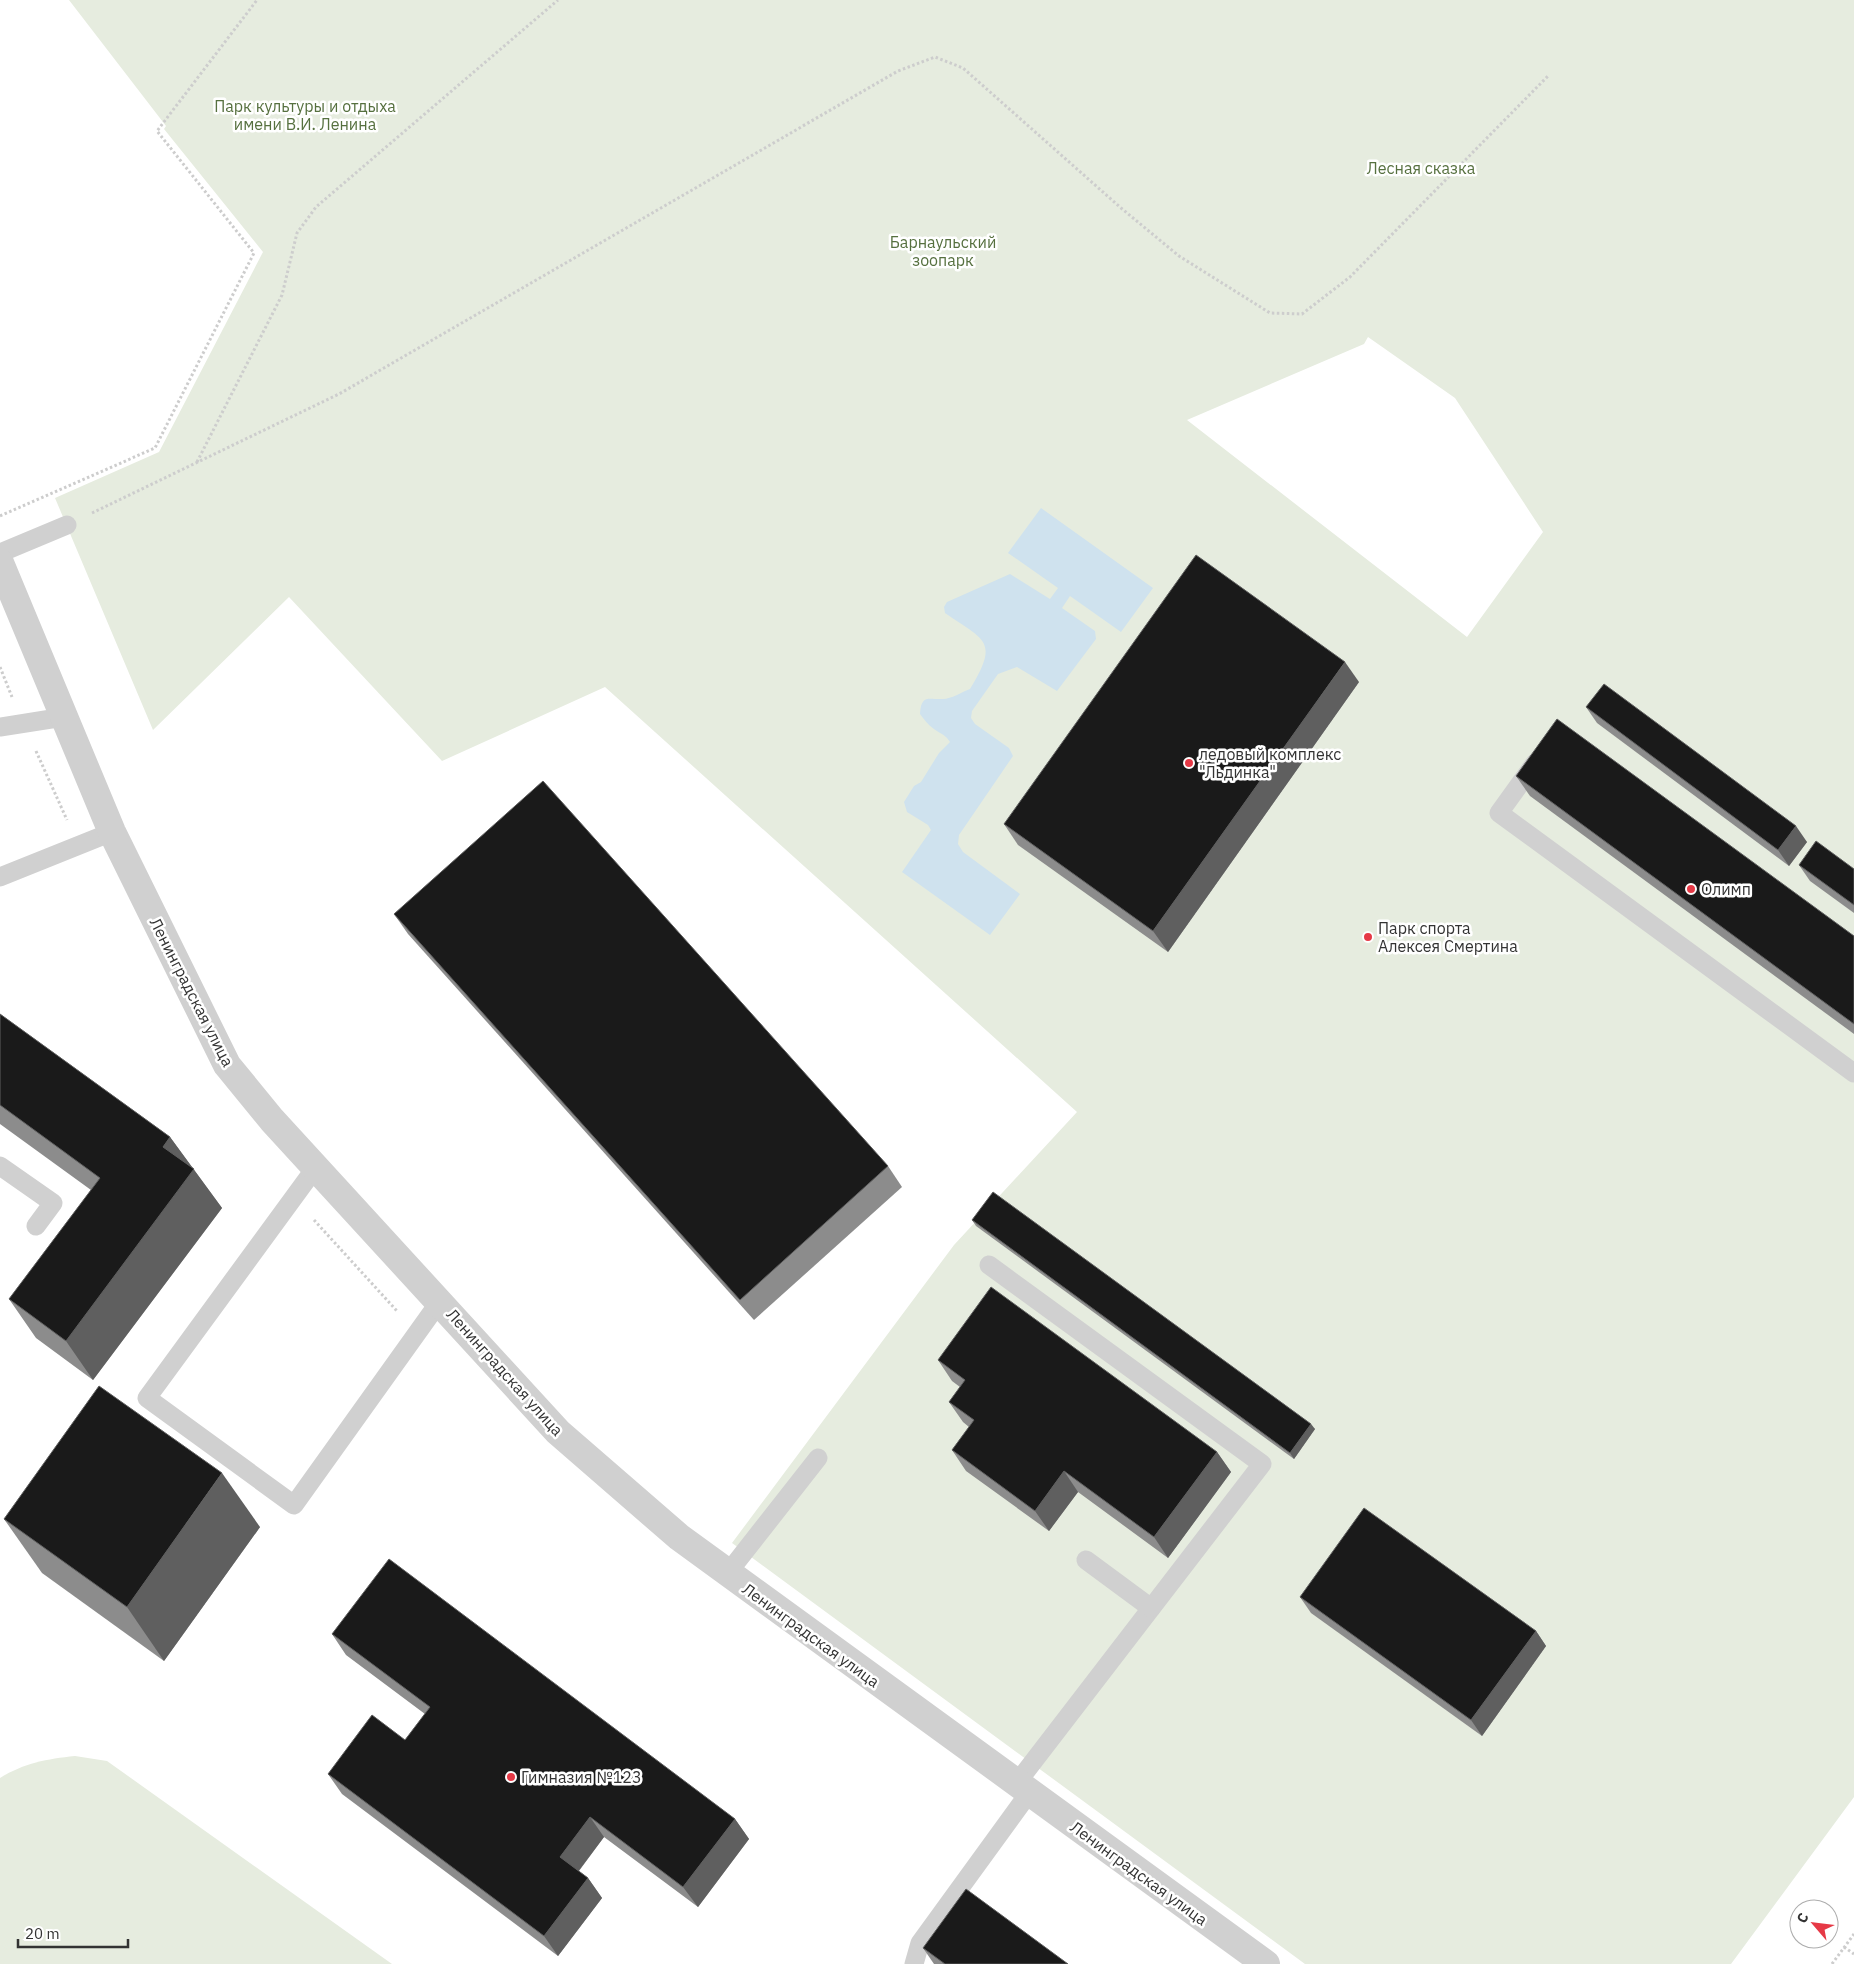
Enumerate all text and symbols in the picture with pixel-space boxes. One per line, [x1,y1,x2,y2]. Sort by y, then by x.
park label: Парк культуры и отдыха имени В.И. Ленина [214,96,396,134]
park label: Лесная сказка [1367,158,1476,178]
park label: Барнаульский зоопарк [890,232,996,270]
place label: ледовый комплекс "Льдинка" [1199,744,1341,782]
marker: ледовый комплекс "Льдинка" [1183,757,1195,769]
place label: Олимп [1701,879,1751,899]
marker: Олимп [1685,883,1697,895]
street label: Ленинградская улица [146,914,238,1070]
place label: Парк спорта Алексея Смертина [1378,918,1518,956]
marker: Парк спорта Алексея Смертина [1362,931,1374,943]
street label: Ленинградская улица [443,1304,568,1440]
street label: Ленинградская улица [739,1579,884,1692]
place label: Гимназия №123 [521,1767,642,1787]
marker: Гимназия №123 [505,1771,517,1783]
street label: Ленинградская улица [1067,1817,1212,1930]
north arrow [1789,1899,1839,1949]
text: С [1792,1910,1813,1926]
scale bar [18,1916,128,1948]
text: 20 m [25,1924,60,1943]

